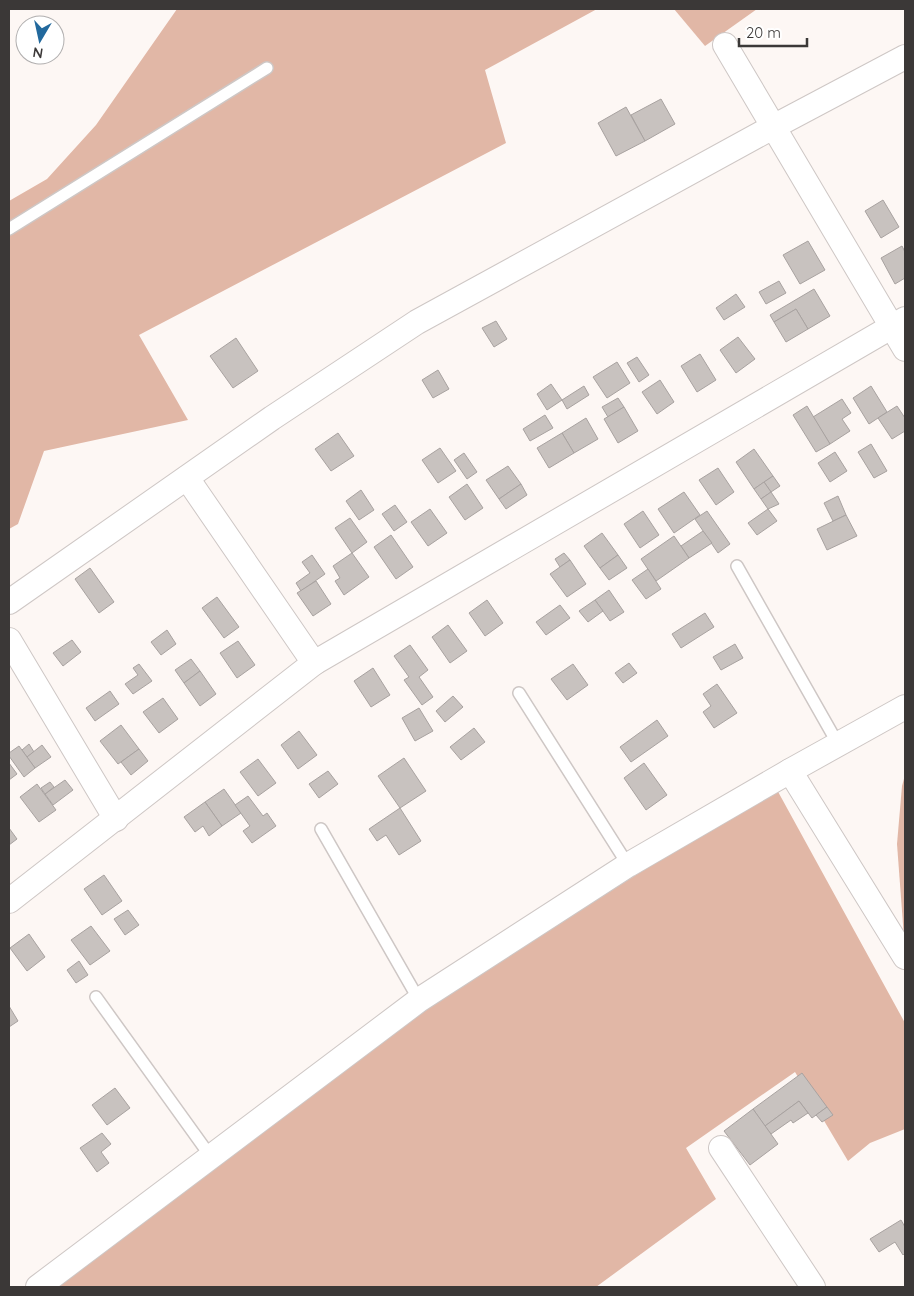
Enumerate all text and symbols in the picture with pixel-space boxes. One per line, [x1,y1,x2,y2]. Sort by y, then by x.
north arrow [15,15,65,65]
scale bar [739,15,806,47]
text: 20 m [746,23,781,42]
text: N [31,43,44,63]

